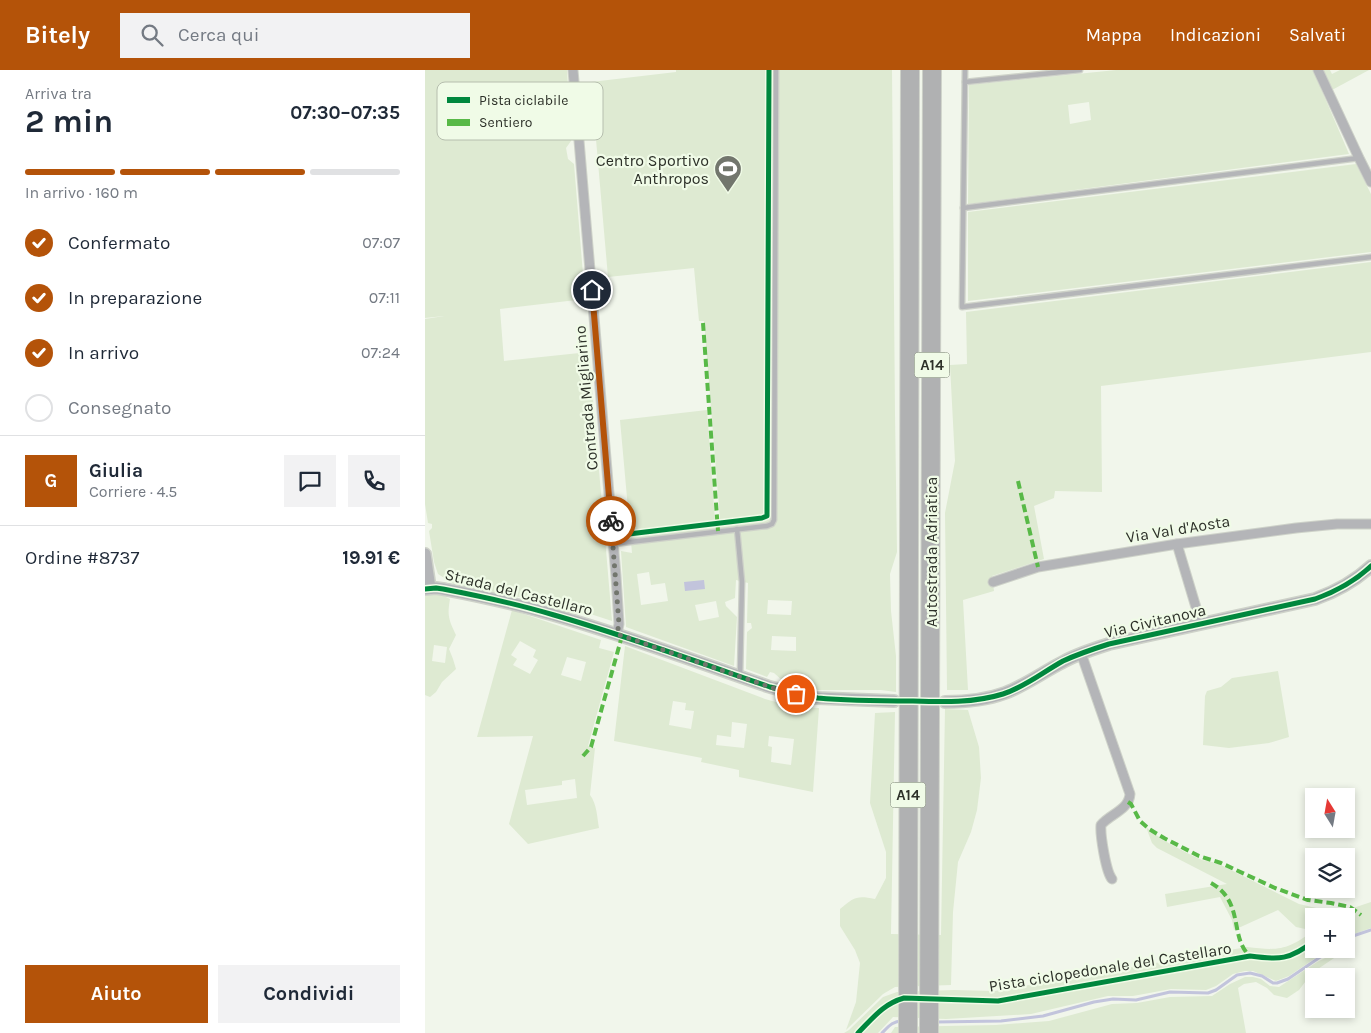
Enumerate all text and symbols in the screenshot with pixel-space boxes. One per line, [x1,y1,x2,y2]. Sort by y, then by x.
search box [120,13,470,58]
text: Bitely [25,21,90,49]
icon: search [138,21,166,49]
text: Cerca qui [178,24,259,46]
text: Mappa [1086,24,1142,46]
text: Indicazioni [1170,24,1261,46]
text: Salvati [1289,24,1346,46]
legend [437,82,603,140]
text: Arriva tra [25,84,92,103]
text: Pista ciclabile [479,92,568,109]
text: 07:30–07:35 [290,102,400,124]
text: 2 min [25,103,113,140]
text: Sentiero [479,114,532,131]
place label: Centro Sportivo Anthropos [596,151,709,188]
sports icon: Centro Sportivo Anthropos [713,154,743,193]
text: In arrivo · 160 m [25,183,138,202]
icon: check [25,229,53,257]
text: Confermato [68,232,170,254]
text: 07:07 [362,233,400,252]
pin [571,269,613,311]
icon: home [578,276,606,304]
icon: check [25,284,53,312]
text: In preparazione [68,287,202,309]
text: 07:11 [369,288,400,307]
street label: Contrada Migliarino [570,325,602,471]
icon: check [25,339,53,367]
text: In arrivo [68,342,139,364]
text: 07:24 [361,343,400,362]
road number: A14 [915,352,949,378]
text: Consegnato [68,397,171,419]
button: chat [284,455,336,507]
button: phone [348,455,400,507]
text: Giulia [89,460,143,482]
text: G [45,470,57,492]
street label: Autostrada Adriatica [922,477,941,627]
text: Corriere · 4.5 [89,482,177,501]
courier [586,496,636,546]
icon: bike [597,507,625,535]
street label: Via Val d'Aosta [1125,511,1231,547]
text: Ordine #8737 [25,547,139,569]
text: 19.91 € [342,547,400,569]
street label: Strada del Castellaro [443,564,595,620]
street label: Via Civitanova [1102,600,1208,642]
pin [775,673,817,715]
icon: bag [782,680,810,708]
road number: A14 [891,782,925,808]
north arrow [1305,788,1355,838]
map controls [1305,788,1355,1018]
button: layers [1305,848,1355,898]
button: + [1305,908,1355,958]
street label: Pista ciclopedonale del Castellaro [987,938,1233,996]
button: Aiuto [25,965,208,1023]
button: Condividi [218,965,400,1023]
button: − [1305,968,1355,1018]

